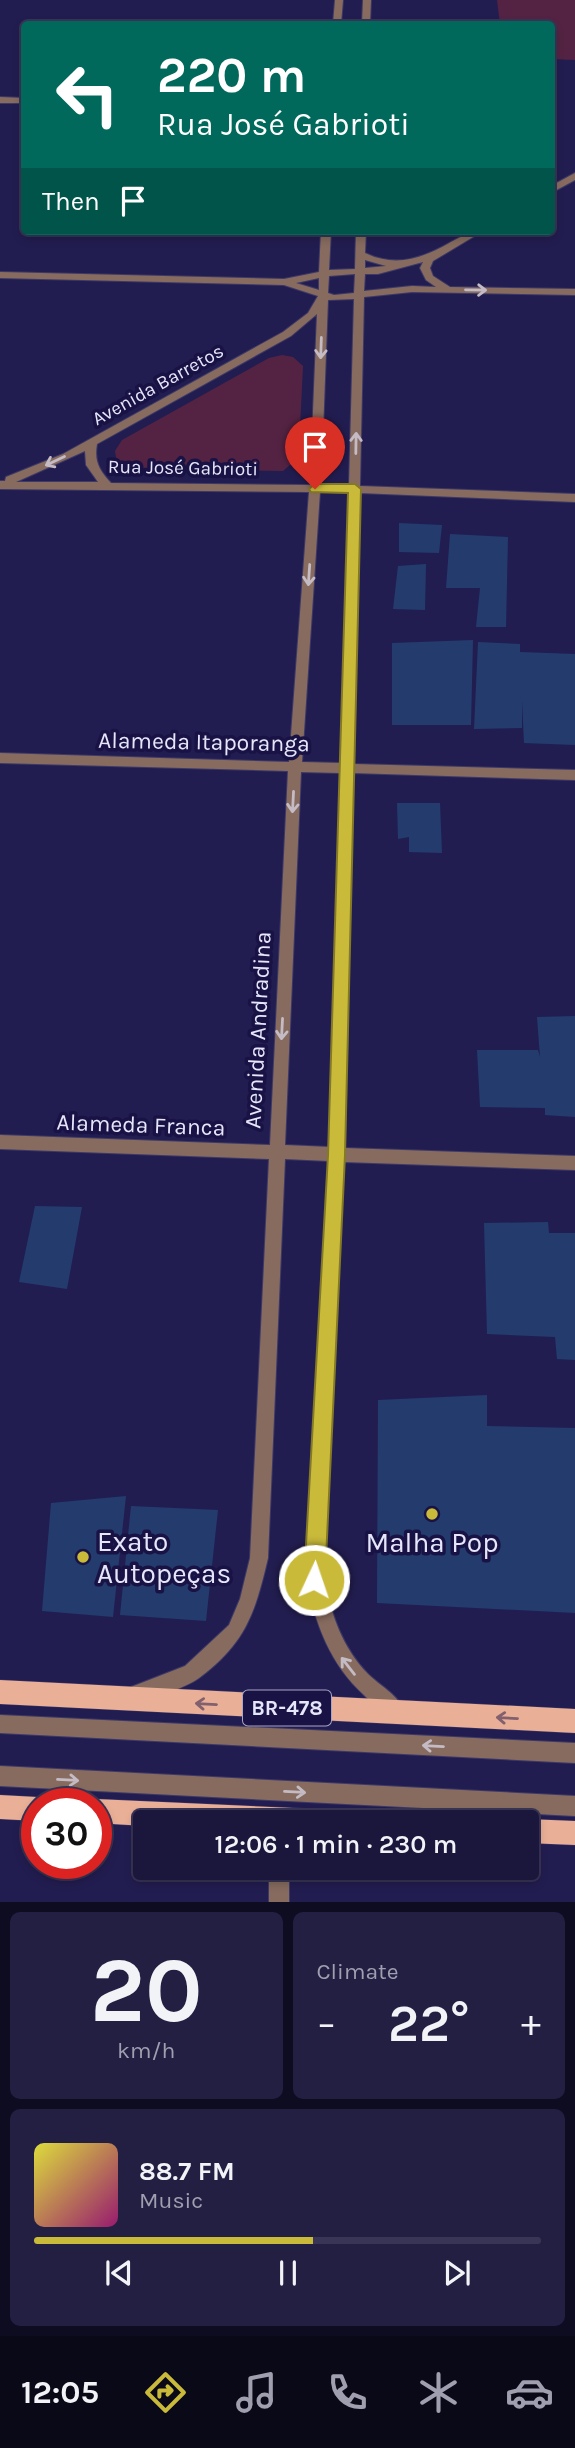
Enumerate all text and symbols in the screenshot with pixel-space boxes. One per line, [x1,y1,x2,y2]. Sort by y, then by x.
text: 220 m [157,47,306,104]
icon: left [42,49,133,140]
text: Rua José Gabrioti [157,106,410,143]
icon: arrive [114,182,152,220]
text: Then [42,186,100,217]
one-way arrow [464,284,487,297]
one-way arrow [314,336,327,359]
street label: Avenida Barretos [89,340,227,430]
pin [285,417,345,489]
icon: arrive [296,428,334,466]
one-way arrow [349,432,362,455]
one-way arrow [45,455,66,468]
street label: Rua José Gabrioti [108,456,258,480]
one-way arrow [302,563,315,586]
street label: Alameda Itaporanga [98,727,310,757]
one-way arrow [287,790,300,813]
street label: Avenida Andradina [239,931,277,1129]
one-way arrow [276,1018,289,1041]
street label: Alameda Franca [56,1109,226,1141]
marker: Malha Pop [424,1506,440,1522]
place label: Exato Autopeças [97,1525,231,1590]
place label: Malha Pop [365,1526,499,1559]
position arrow [277,1543,351,1617]
marker: Exato Autopeças [75,1549,91,1565]
one-way arrow [341,1658,356,1676]
road number: BR-478 [243,1690,331,1726]
one-way arrow [195,1697,218,1710]
one-way arrow [496,1711,519,1724]
one-way arrow [422,1740,445,1753]
one-way arrow [56,1773,79,1786]
one-way arrow [284,1785,307,1798]
speed limit sign: 30 [21,1788,112,1879]
text: 12:06 · 1 min · 230 m [215,1829,457,1860]
text: 20 [90,1938,203,2044]
text: Climate [317,1958,399,1985]
text: 22° [388,1993,470,2054]
text: − [317,2001,336,2046]
text: + [521,2001,541,2046]
text: km/h [117,2037,175,2064]
text: 88.7 FM [139,2156,235,2187]
text: Music [139,2187,203,2214]
icon: previous [100,2254,138,2292]
icon: pause [269,2254,307,2292]
icon: next [438,2254,476,2292]
icon: directions [141,2368,190,2417]
icon: music [232,2368,281,2417]
icon: phone [323,2368,372,2417]
icon: climate [414,2368,463,2417]
icon: car [505,2368,554,2417]
text: 12:05 [21,2374,99,2411]

